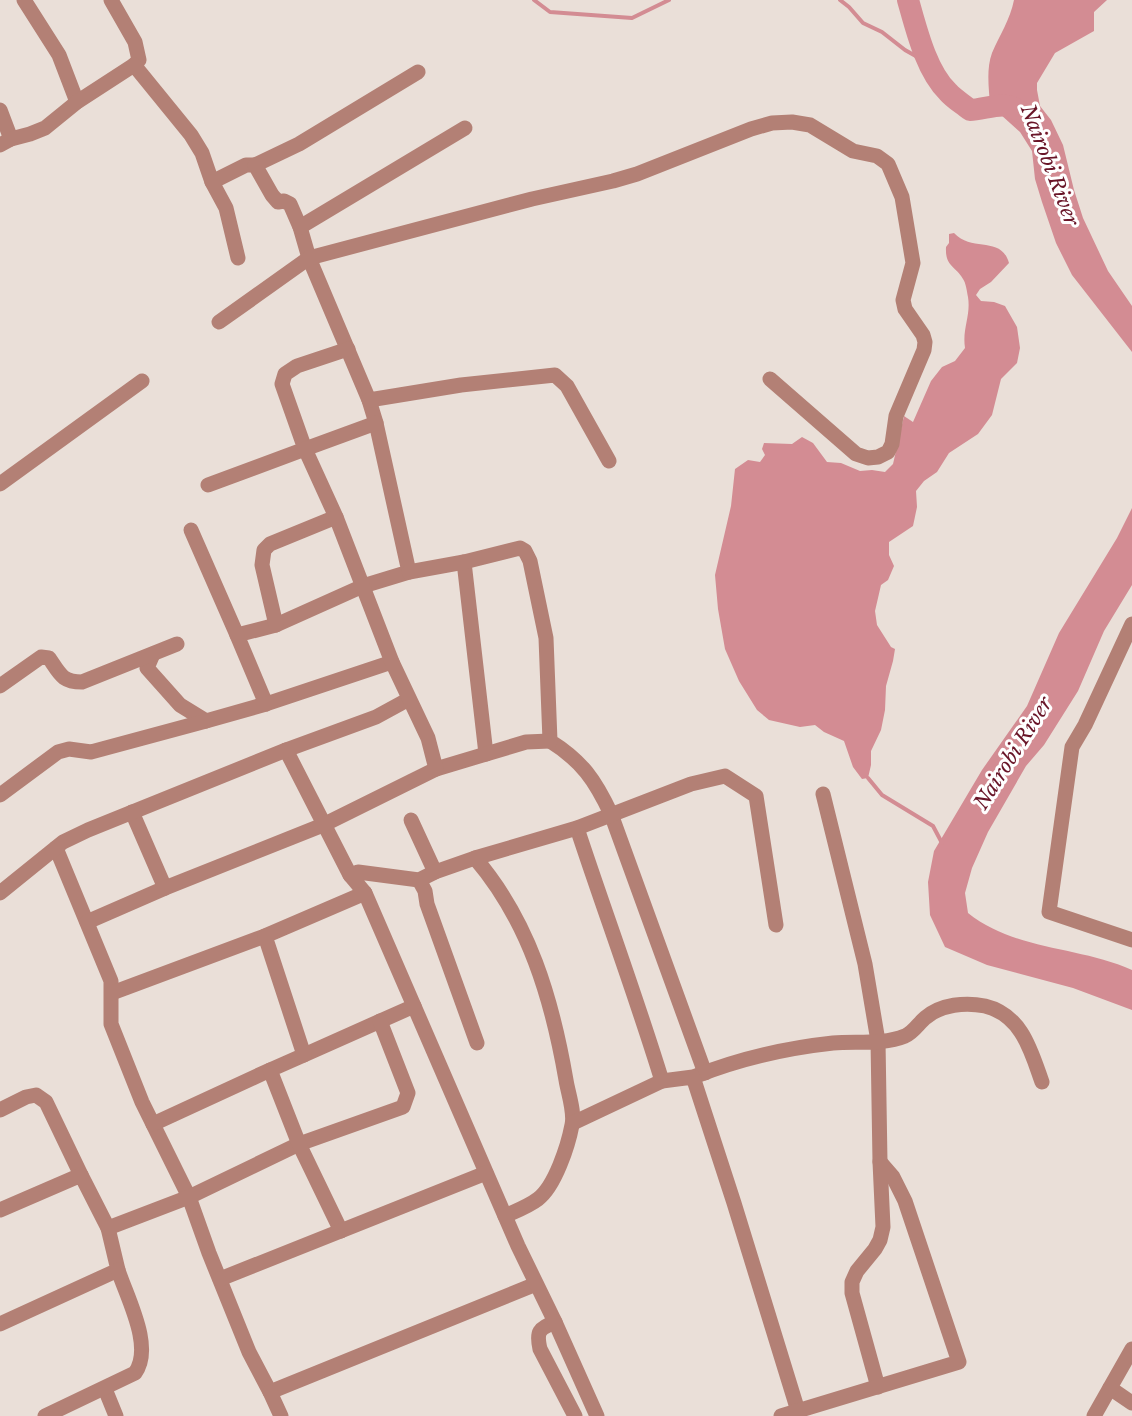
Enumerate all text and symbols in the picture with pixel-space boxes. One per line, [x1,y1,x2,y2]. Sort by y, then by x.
water label: Nairobi River [1016,100,1084,230]
water label: Nairobi River [968,692,1057,814]

